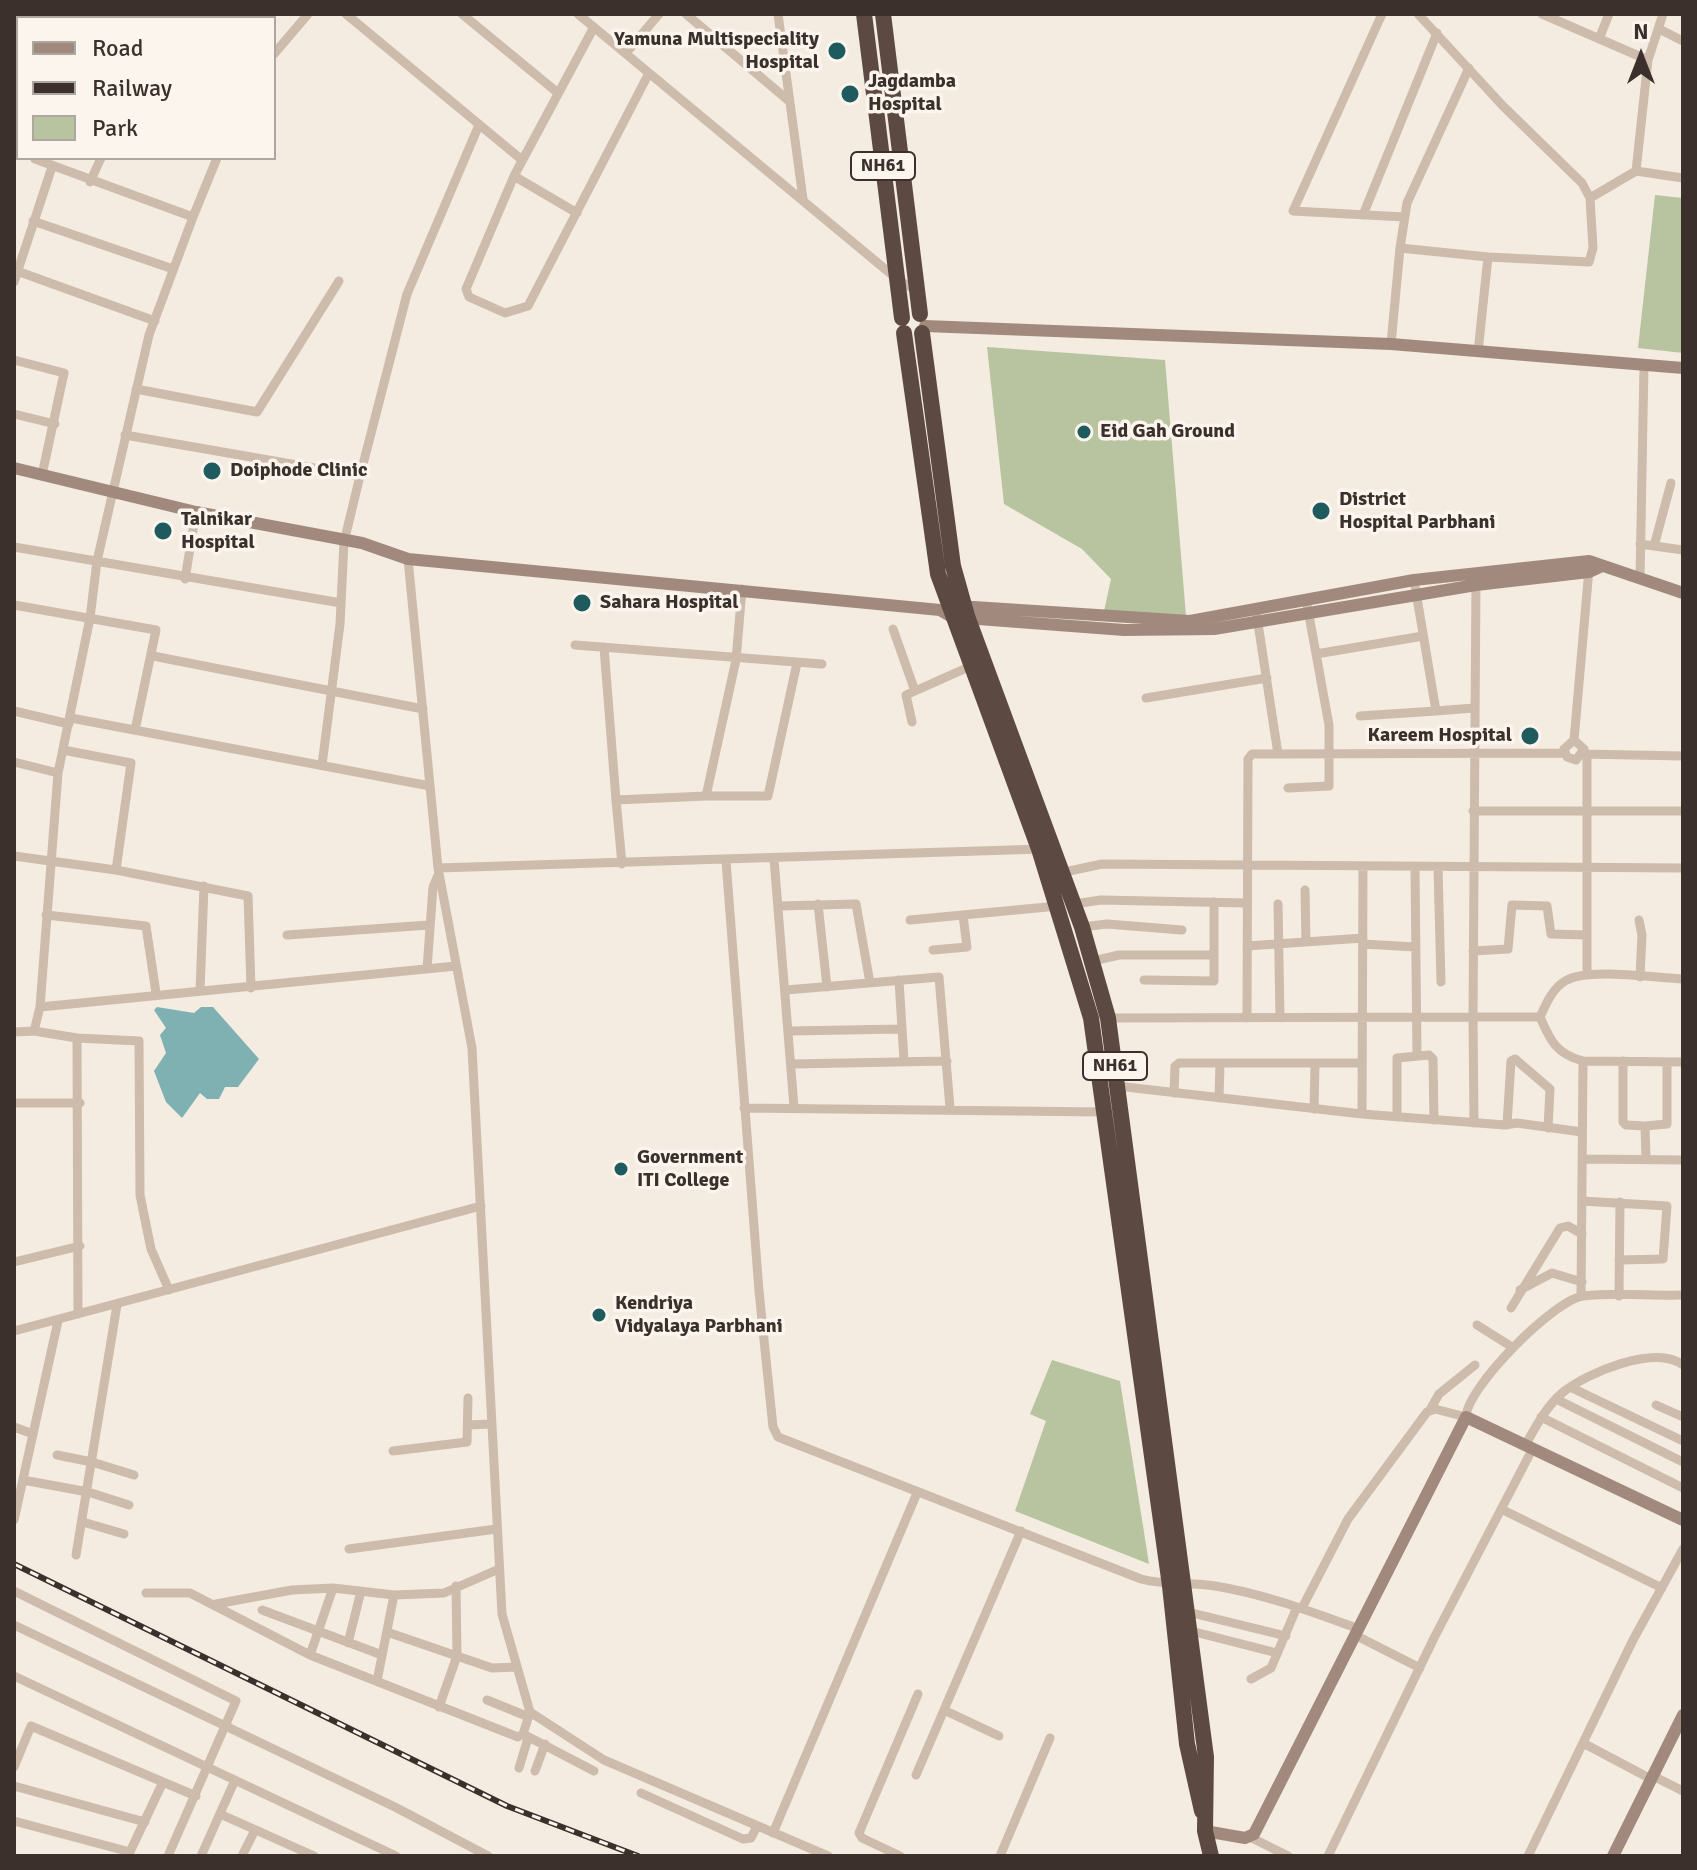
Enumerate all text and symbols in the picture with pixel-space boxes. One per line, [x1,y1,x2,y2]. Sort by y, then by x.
legend [16,16,276,160]
north arrow [1601,16,1681,96]
text: N [1633,18,1649,45]
place label: Yamuna Multispeciality Hospital [614,28,819,75]
text: Road [92,33,143,63]
marker: Yamuna Multispeciality Hospital [826,40,848,62]
place label: Jagdamba Hospital [868,70,956,117]
text: Railway [92,73,172,103]
marker: Jagdamba Hospital [839,83,861,105]
text: Park [92,113,138,143]
road number: NH61 [851,152,915,180]
place label: Eid Gah Ground [1100,420,1235,444]
marker: Eid Gah Ground [1075,423,1093,441]
place label: Doiphode Clinic [230,459,367,483]
marker: Doiphode Clinic [201,460,223,482]
place label: District Hospital Parbhani [1339,488,1495,535]
marker: District Hospital Parbhani [1310,500,1332,522]
place label: Talnikar Hospital [181,508,255,555]
marker: Talnikar Hospital [152,520,174,542]
place label: Sahara Hospital [600,591,739,615]
marker: Sahara Hospital [571,592,593,614]
place label: Kareem Hospital [1368,724,1512,748]
marker: Kareem Hospital [1519,725,1541,747]
road number: NH61 [1083,1052,1147,1080]
place label: Government ITI College [637,1146,743,1193]
marker: Government ITI College [612,1160,630,1178]
place label: Kendriya Vidyalaya Parbhani [615,1292,783,1339]
marker: Kendriya Vidyalaya Parbhani [590,1306,608,1324]

